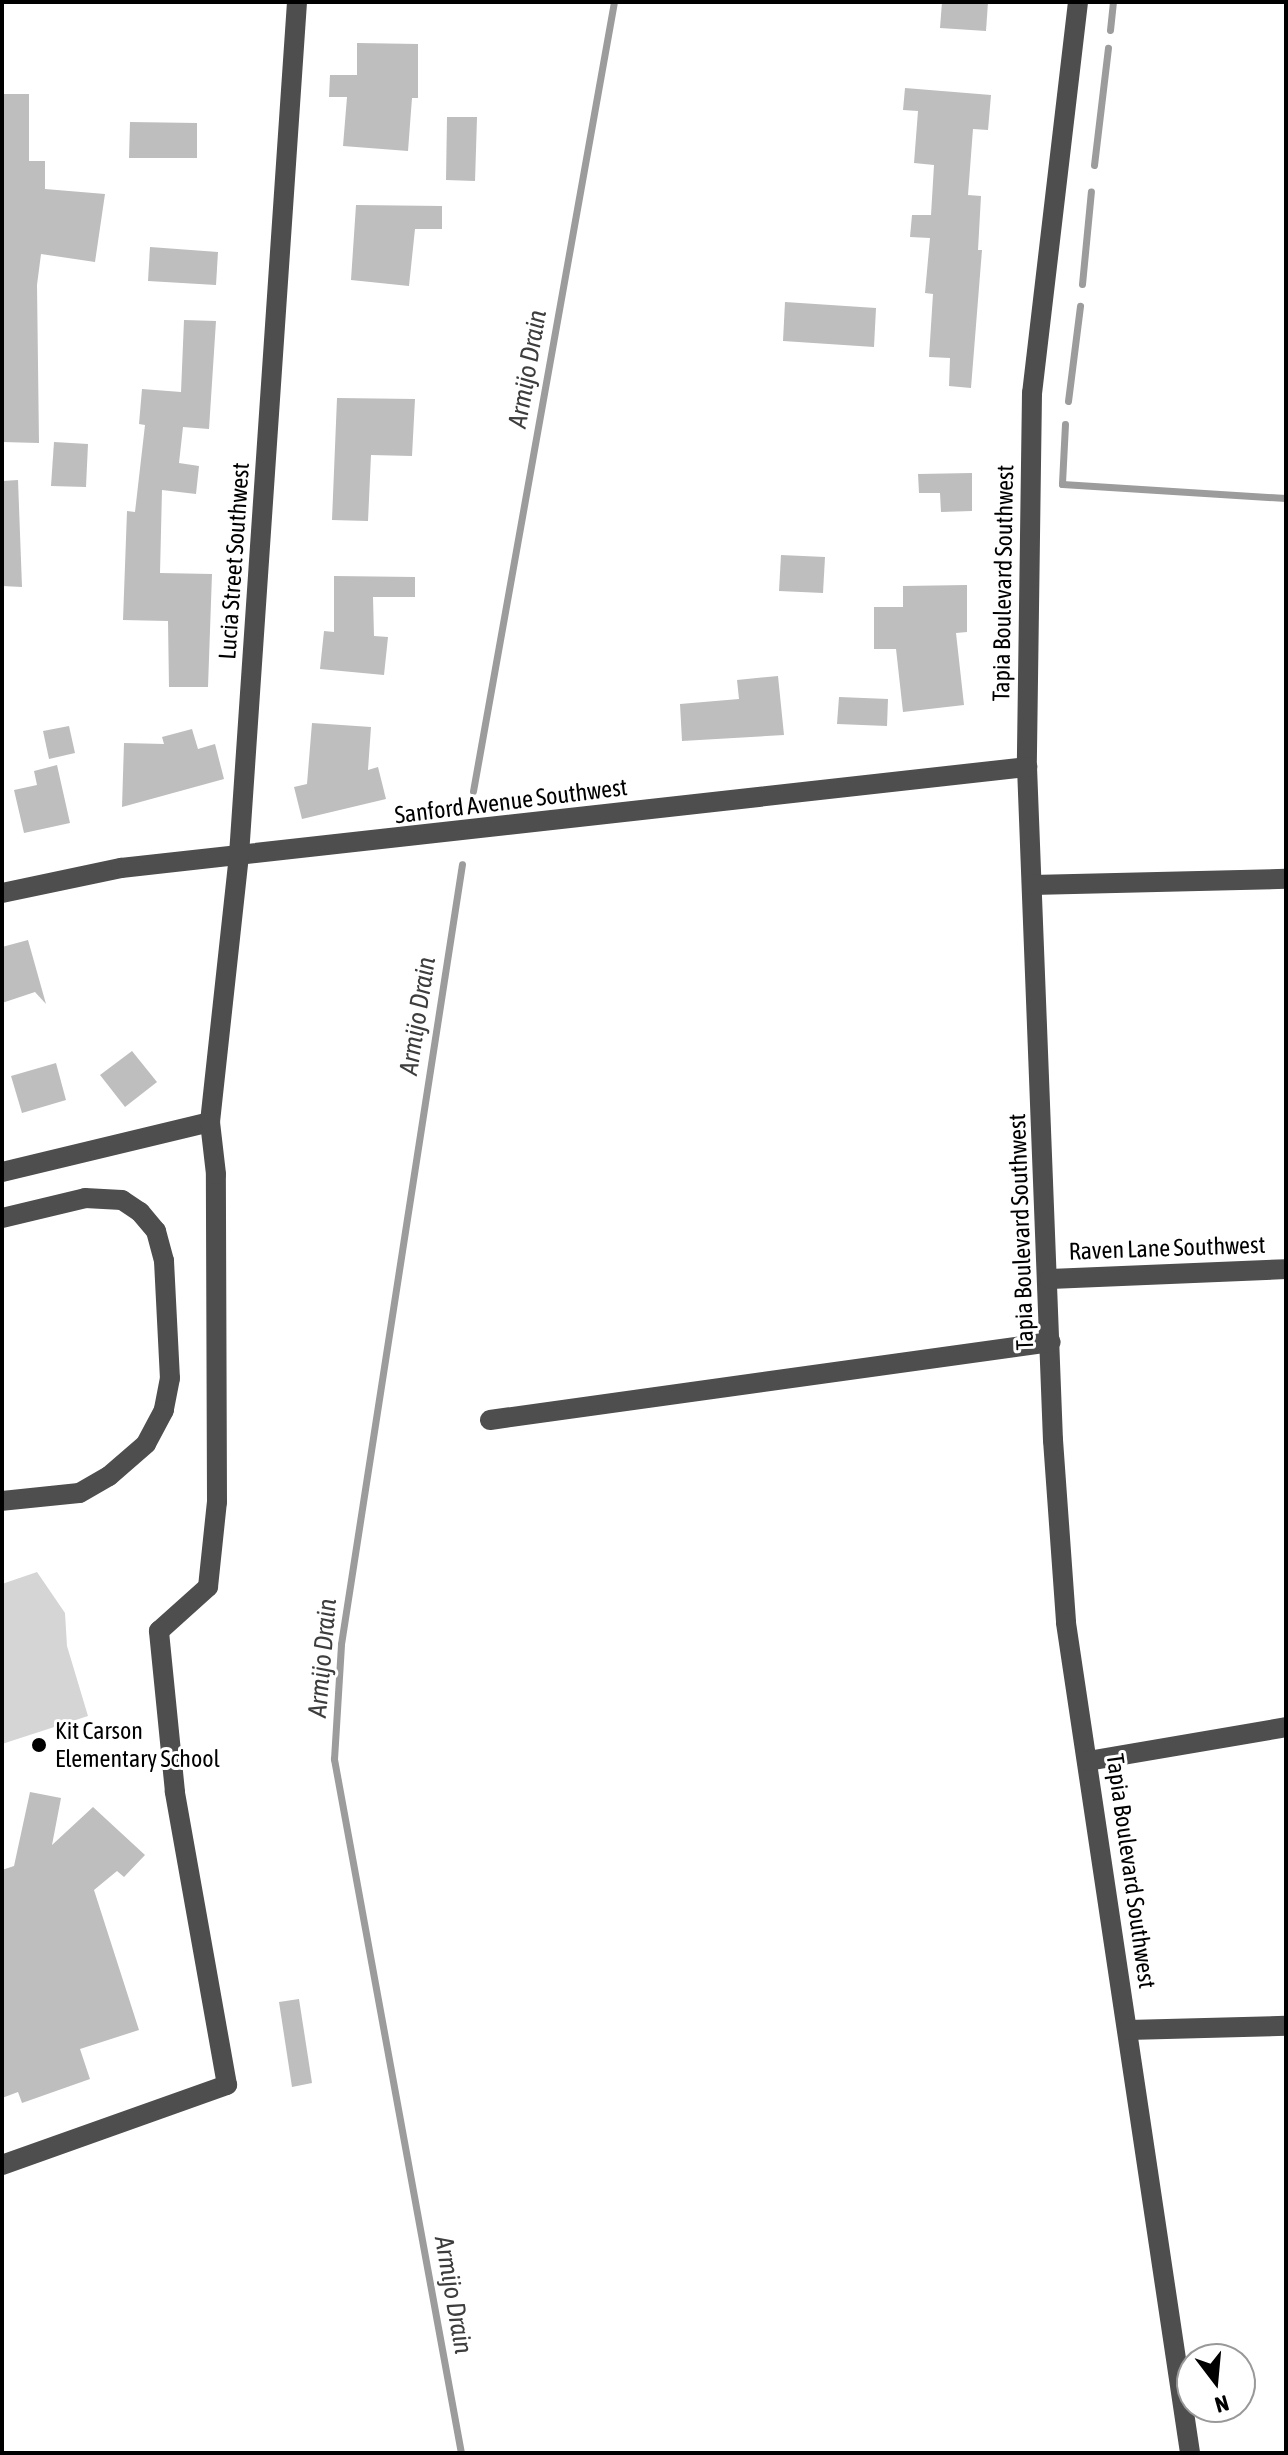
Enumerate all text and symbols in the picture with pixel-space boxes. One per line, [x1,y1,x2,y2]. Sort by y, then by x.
water label: Armijo Drain [502,308,554,430]
street label: Lucia Street Southwest [213,461,255,661]
street label: Tapia Boulevard Southwest [987,464,1019,702]
street label: Sanford Avenue Southwest [393,772,629,830]
water label: Armijo Drain [393,955,443,1077]
street label: Tapia Boulevard Southwest [1002,1113,1040,1351]
street label: Raven Lane Southwest [1068,1230,1266,1266]
water label: Armijo Drain [302,1597,344,1719]
place label: Kit Carson Elementary School [55,1717,220,1773]
marker: Kit Carson Elementary School [30,1736,48,1754]
street label: Tapia Boulevard Southwest [1100,1752,1162,1990]
water label: Armijo Drain [427,2234,479,2356]
north arrow [1176,2343,1256,2423]
text: N [1212,2390,1232,2418]

